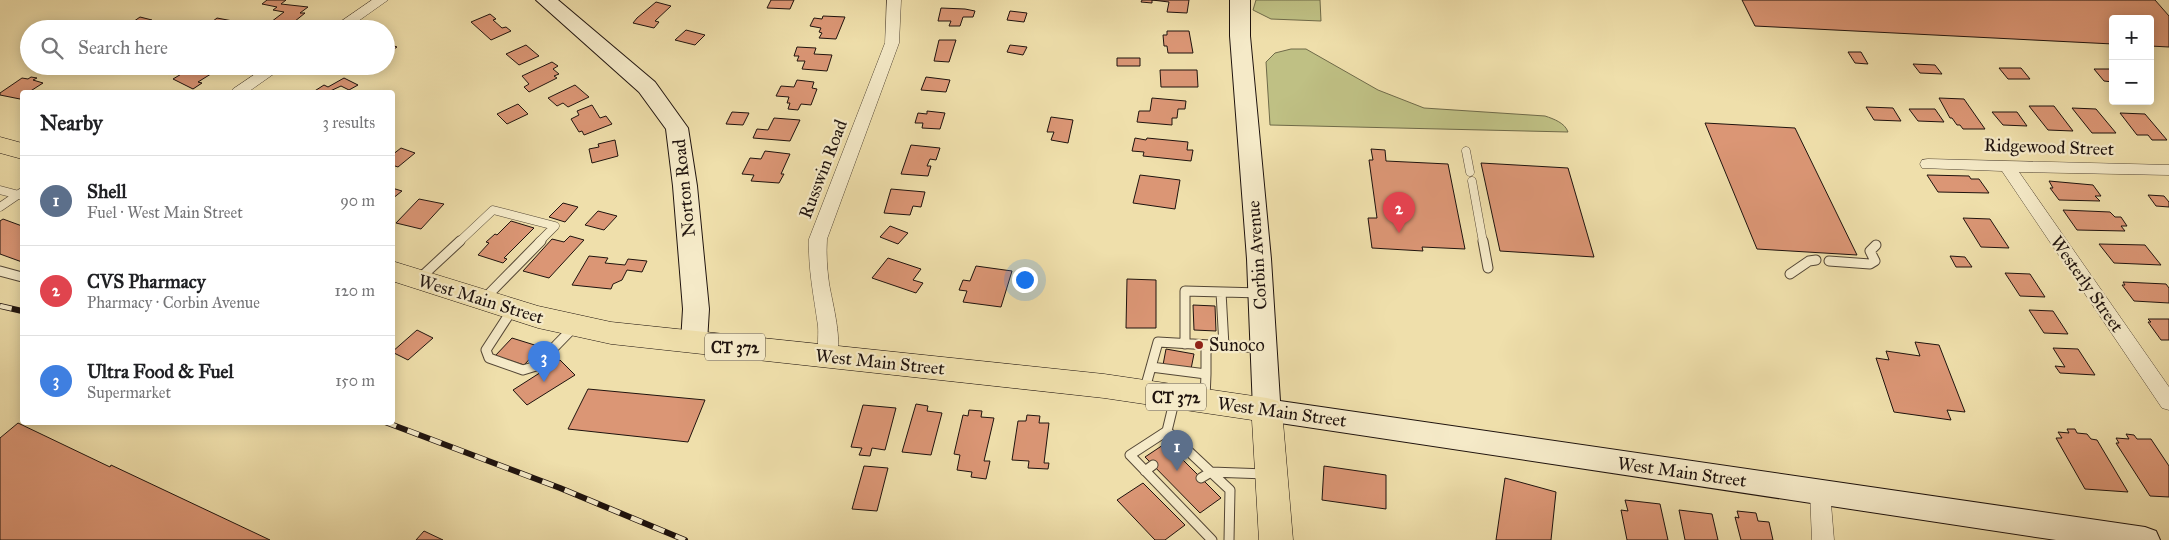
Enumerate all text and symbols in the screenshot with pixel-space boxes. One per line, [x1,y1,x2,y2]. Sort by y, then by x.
map controls [2109,15,2154,105]
button: + [2109,15,2154,60]
search box [20,20,395,75]
icon: search [38,34,66,62]
text: Search here [78,36,168,59]
button: − [2109,60,2154,105]
text: Nearby [40,110,103,136]
text: 3 results [322,113,375,132]
street label: Russwin Road [794,117,852,221]
street label: Ridgewood Street [1984,134,2115,161]
street label: Norton Road [668,138,700,238]
text: Shell [87,180,127,203]
text: 1 [53,191,59,210]
text: 90 m [340,191,375,210]
pin: 2 [1383,192,1415,233]
street label: Corbin Avenue [1242,200,1272,310]
text: Fuel · West Main Street [87,203,243,222]
street label: Westerly Street [2046,232,2129,337]
your location [1012,267,1038,293]
street label: West Main Street [416,269,547,329]
text: CVS Pharmacy [87,270,206,293]
text: 2 [52,281,60,300]
text: 120 m [335,281,375,300]
text: Pharmacy · Corbin Avenue [87,293,260,312]
road number: CT 372 [705,334,765,361]
place label: Sunoco [1209,334,1265,356]
marker: Sunoco [1193,339,1205,351]
pin: 3 [528,341,560,382]
street label: West Main Street [814,344,946,380]
text: Ultra Food & Fuel [87,360,234,383]
text: 3 [53,371,59,390]
text: 150 m [335,371,375,390]
text: Supermarket [87,383,171,402]
road number: CT 372 [1146,384,1206,411]
street label: West Main Street [1216,392,1349,432]
pin: 1 [1161,430,1193,471]
street label: West Main Street [1616,452,1749,492]

